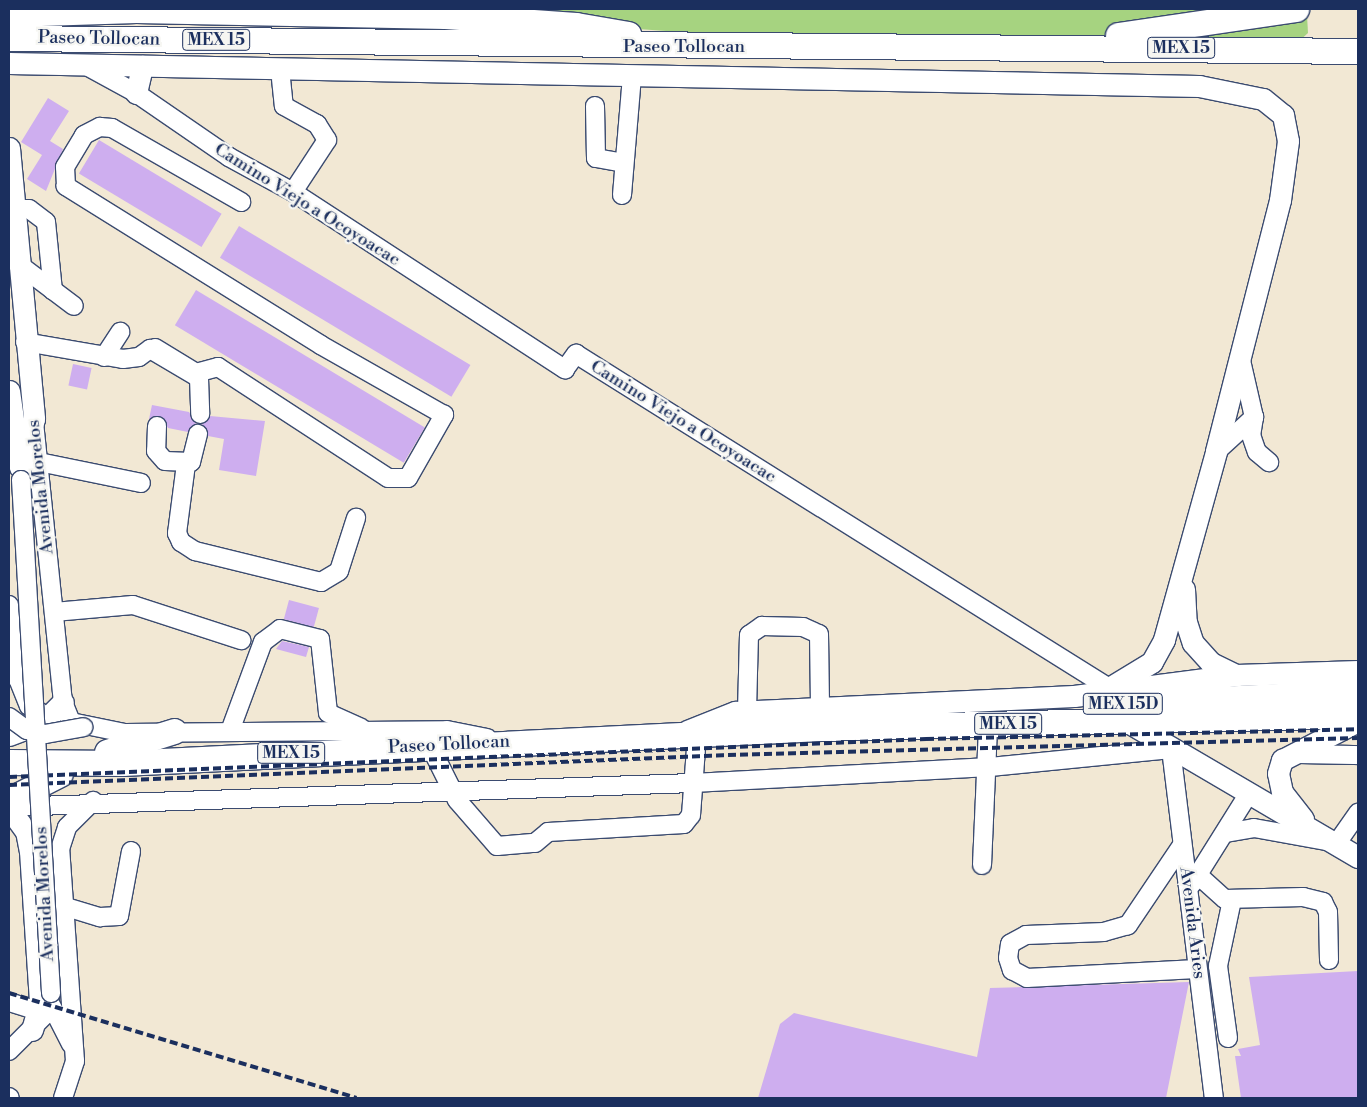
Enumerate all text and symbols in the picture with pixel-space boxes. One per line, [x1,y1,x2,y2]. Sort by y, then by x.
road number: MEX 15 [181,26,251,54]
street label: Paseo Tollocan [38,27,160,51]
road number: MEX 15 [1146,34,1216,62]
street label: Paseo Tollocan [623,36,745,58]
street label: Camino Viejo a Ocoyoacac [210,139,404,271]
street label: Camino Viejo a Ocoyoacac [586,356,780,488]
street label: Avenida Morelos [23,419,59,555]
road number: MEX 15D [1082,691,1164,718]
road number: MEX 15 [973,711,1043,738]
street label: Paseo Tollocan [387,731,511,759]
road number: MEX 15 [256,740,326,766]
street label: Avenida Morelos [31,826,59,962]
street label: Avenida Aries [1174,866,1210,980]

